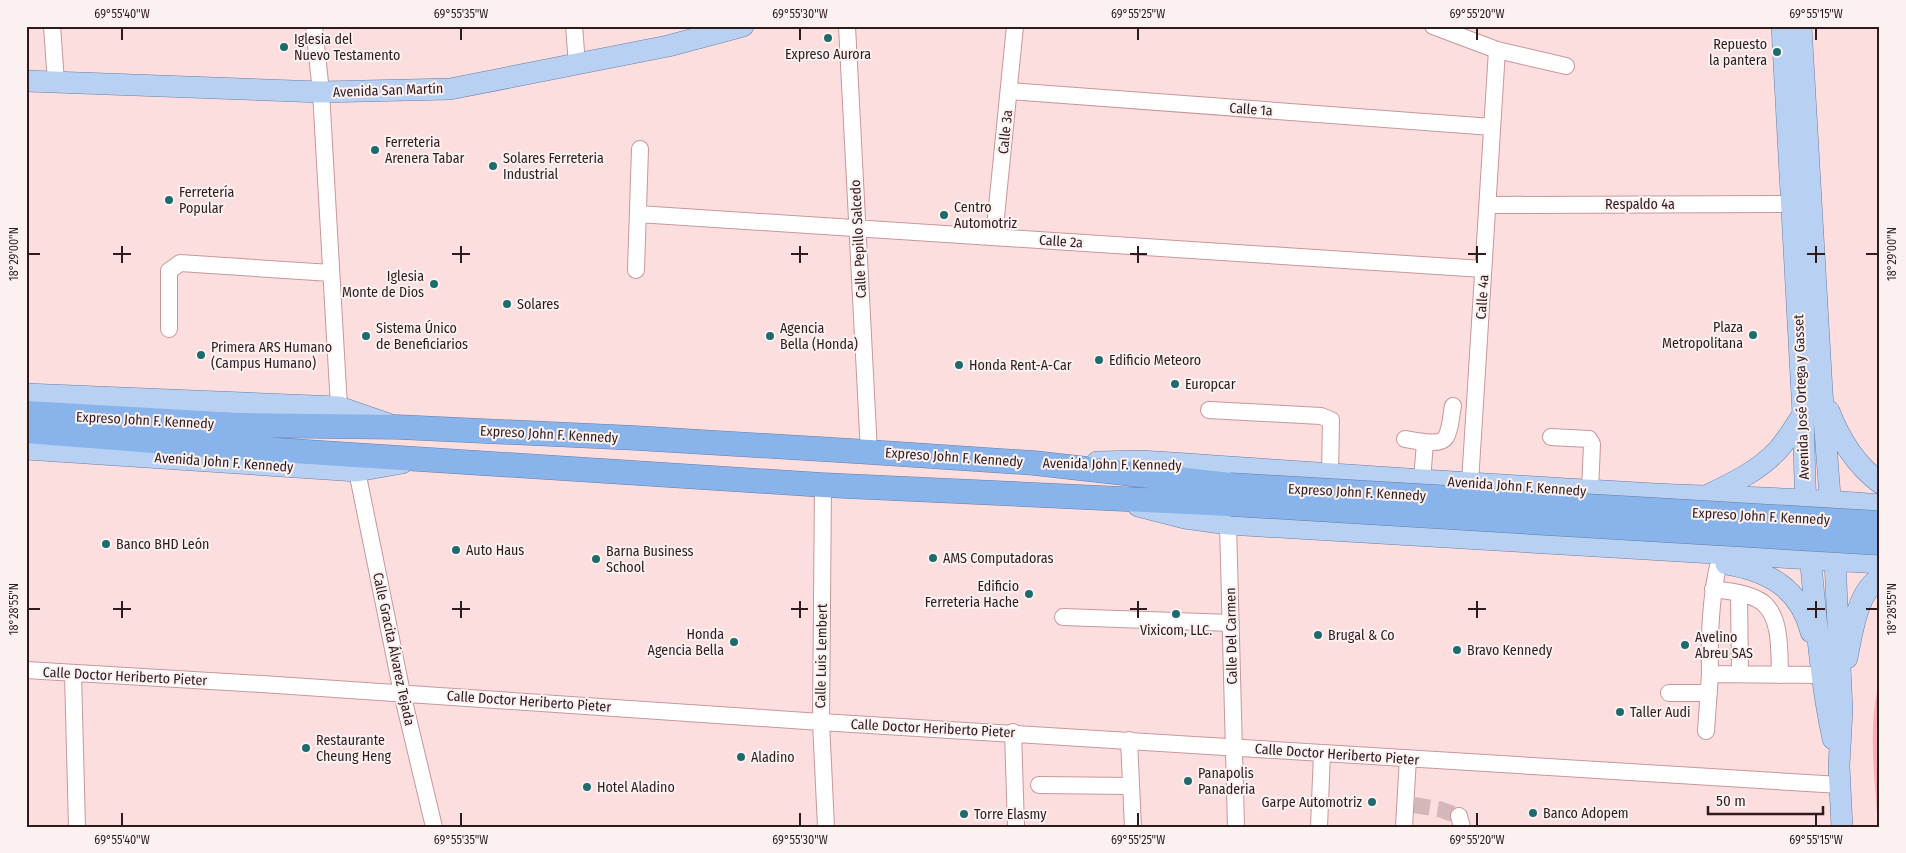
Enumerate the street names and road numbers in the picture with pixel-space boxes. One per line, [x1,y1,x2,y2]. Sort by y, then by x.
street label: Avenida San Martín [332,80,444,101]
street label: Calle 1a [1229,100,1273,120]
street label: Calle 3a [995,109,1016,155]
street label: Calle Pepillo Salcedo [847,179,870,299]
street label: Respaldo 4a [1605,196,1675,213]
street label: Calle 2a [1038,231,1084,252]
street label: Calle 4a [1472,274,1493,320]
street label: Avenida José Ortega y Gasset [1790,314,1813,480]
street label: Expreso John F. Kennedy [75,408,215,433]
street label: Expreso John F. Kennedy [479,422,619,447]
street label: Expreso John F. Kennedy [884,444,1024,471]
street label: Avenida John F. Kennedy [154,449,295,476]
street label: Avenida John F. Kennedy [1042,455,1182,474]
street label: Avenida John F. Kennedy [1447,473,1588,500]
street label: Expreso John F. Kennedy [1287,480,1427,505]
street label: Expreso John F. Kennedy [1691,504,1831,529]
street label: Calle Gracita Álvarez Tejada [369,571,419,727]
street label: Calle Del Carmen [1222,587,1241,685]
street label: Calle Luis Lembert [812,603,831,709]
street label: Calle Doctor Heriberto Pieter [42,664,208,689]
street label: Calle Doctor Heriberto Pieter [446,687,612,716]
street label: Calle Doctor Heriberto Pieter [850,716,1016,741]
street label: Calle Doctor Heriberto Pieter [1254,740,1420,769]

